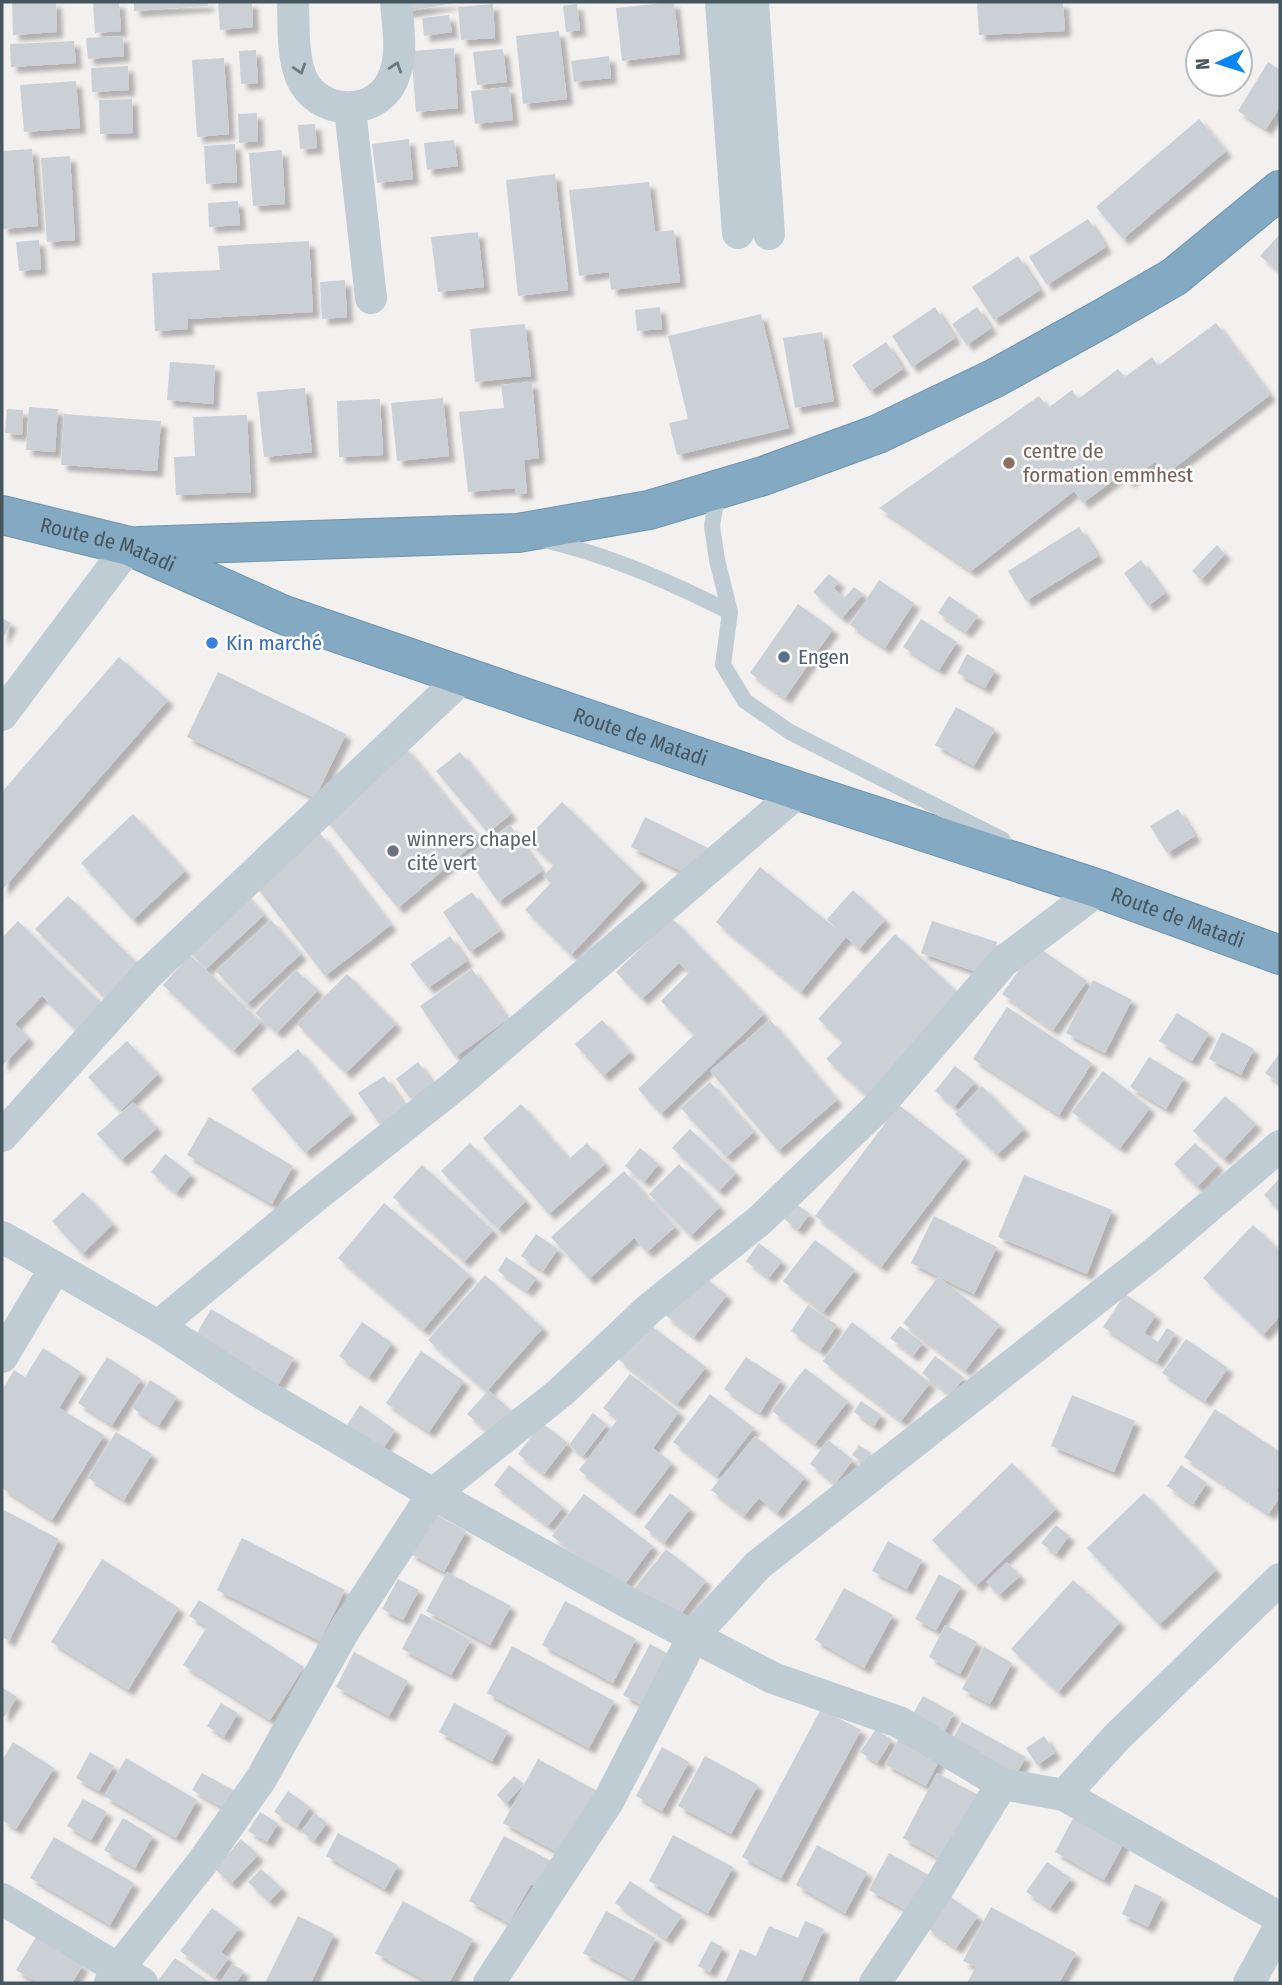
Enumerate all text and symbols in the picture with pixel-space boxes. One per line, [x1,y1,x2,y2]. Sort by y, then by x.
north arrow [1184,28,1254,98]
text: N [1191,58,1214,71]
one-way arrow [388,62,403,74]
one-way arrow [291,63,306,75]
place label: centre de formation emmhest [1023,438,1193,488]
marker: centre de formation emmhest [1001,455,1017,471]
street label: Route de Matadi [38,512,180,578]
place label: Kin marché [226,630,322,656]
marker: Kin marché [204,635,220,651]
place label: Engen [798,644,850,670]
marker: Engen [776,649,792,665]
street label: Route de Matadi [570,702,711,772]
place label: winners chapel cité vert [407,826,537,876]
marker: winners chapel cité vert [385,843,401,859]
street label: Route de Matadi [1107,881,1248,954]

